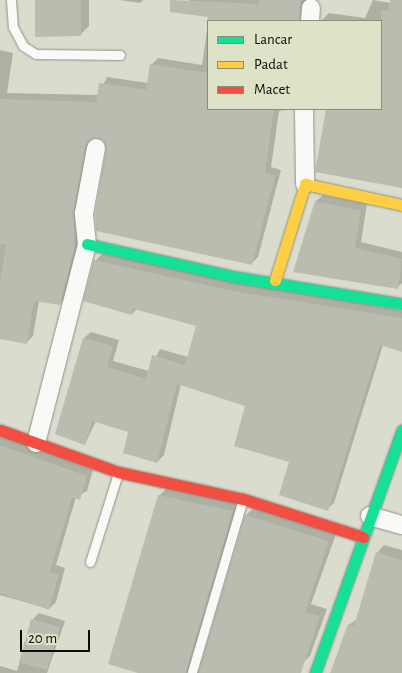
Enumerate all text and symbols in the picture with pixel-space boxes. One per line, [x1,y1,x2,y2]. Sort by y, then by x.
legend [207,20,382,110]
text: Lancar [254,32,292,47]
text: Padat [254,57,288,72]
text: Macet [254,82,290,97]
scale bar [22,620,92,652]
text: 20 m [28,631,57,646]

